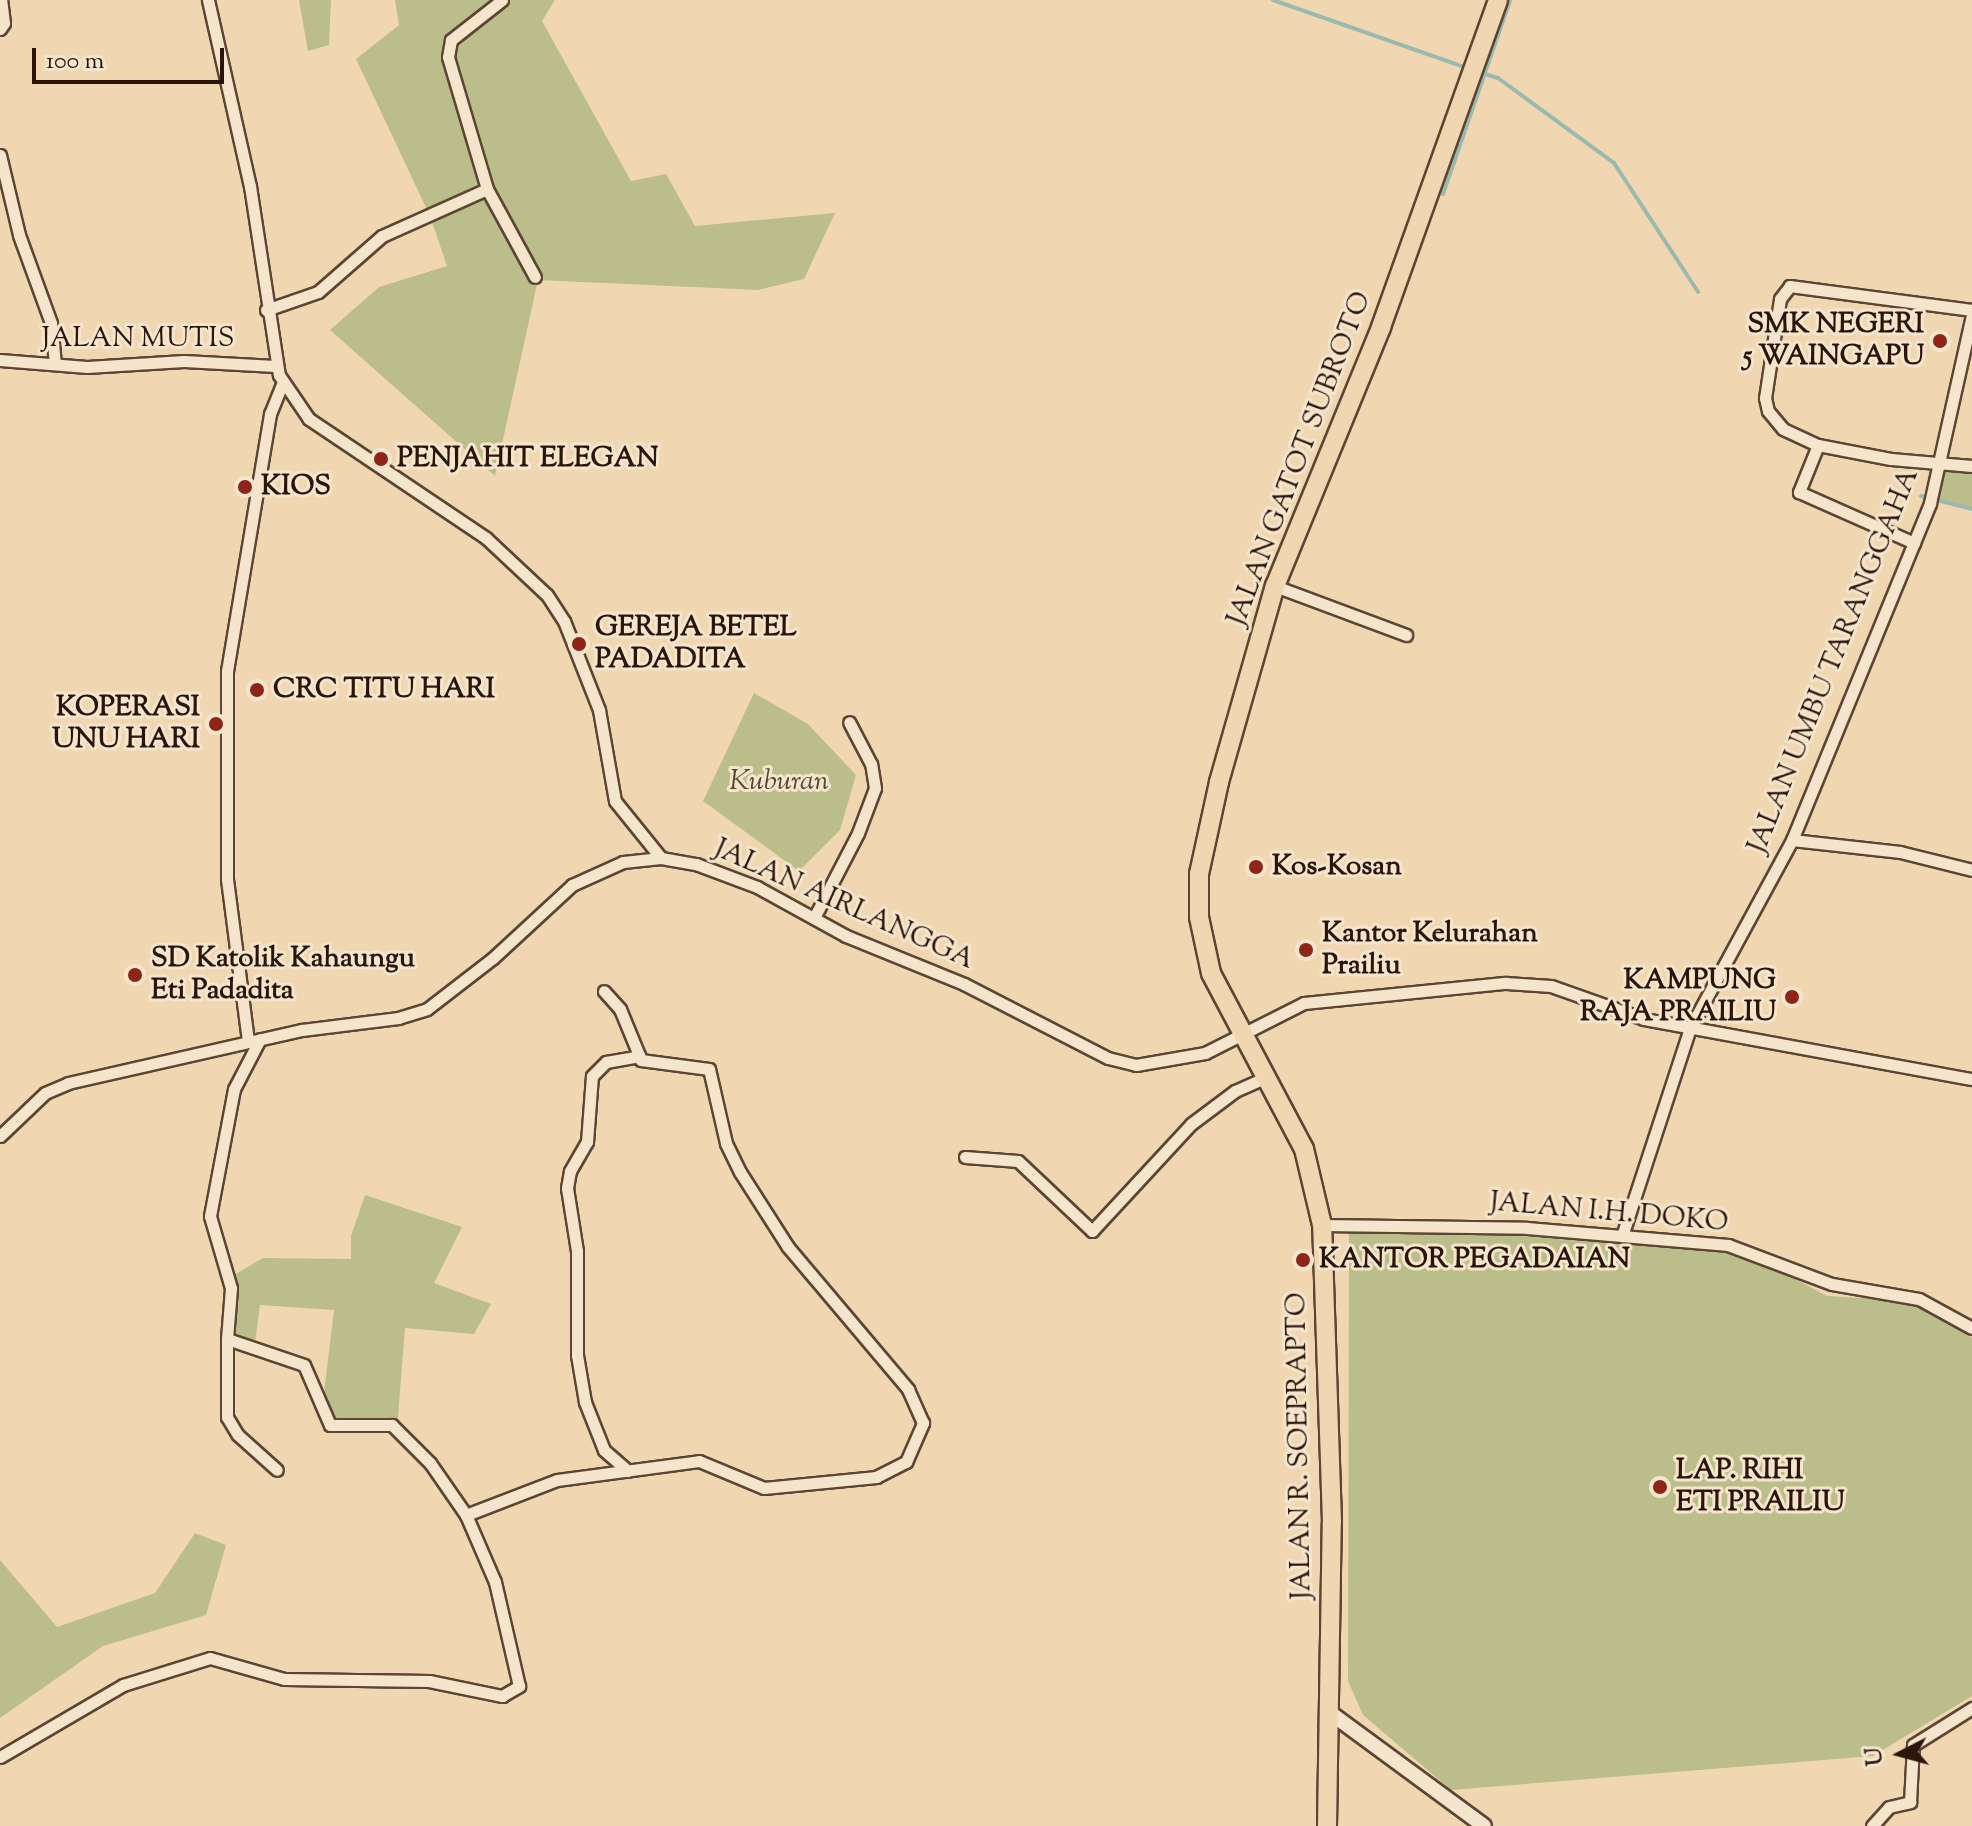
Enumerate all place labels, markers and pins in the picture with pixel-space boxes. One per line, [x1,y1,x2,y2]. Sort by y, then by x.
place label: SMK NEGERI 5 WAINGAPU [1743,308,1924,374]
marker: SMK NEGERI 5 WAINGAPU [1931,332,1949,350]
place label: PENJAHIT ELEGAN [397,442,659,476]
marker: PENJAHIT ELEGAN [372,450,390,468]
place label: KIOS [261,470,331,504]
marker: KIOS [236,478,254,496]
place label: GEREJA BETEL PADADITA [595,611,797,677]
marker: GEREJA BETEL PADADITA [570,635,588,653]
place label: CRC TITU HARI [273,673,495,707]
marker: CRC TITU HARI [248,681,266,699]
place label: KOPERASI UNU HARI [52,691,200,757]
marker: KOPERASI UNU HARI [207,715,225,733]
place label: Kos-Kosan [1272,850,1402,884]
marker: Kos-Kosan [1247,858,1265,876]
place label: Kantor Kelurahan Prailiu [1322,917,1538,983]
marker: Kantor Kelurahan Prailiu [1297,941,1315,959]
place label: SD Katolik Kahaungu Eti Padadita [151,942,415,1008]
place label: KAMPUNG RAJA PRAILIU [1580,964,1776,1030]
marker: SD Katolik Kahaungu Eti Padadita [126,966,144,984]
marker: KAMPUNG RAJA PRAILIU [1783,988,1801,1006]
place label: KANTOR PEGADAIAN [1319,1243,1630,1277]
marker: KANTOR PEGADAIAN [1294,1251,1312,1269]
place label: LAP. RIHI ETI PRAILIU [1676,1454,1844,1520]
marker: LAP. RIHI ETI PRAILIU [1651,1478,1669,1496]

